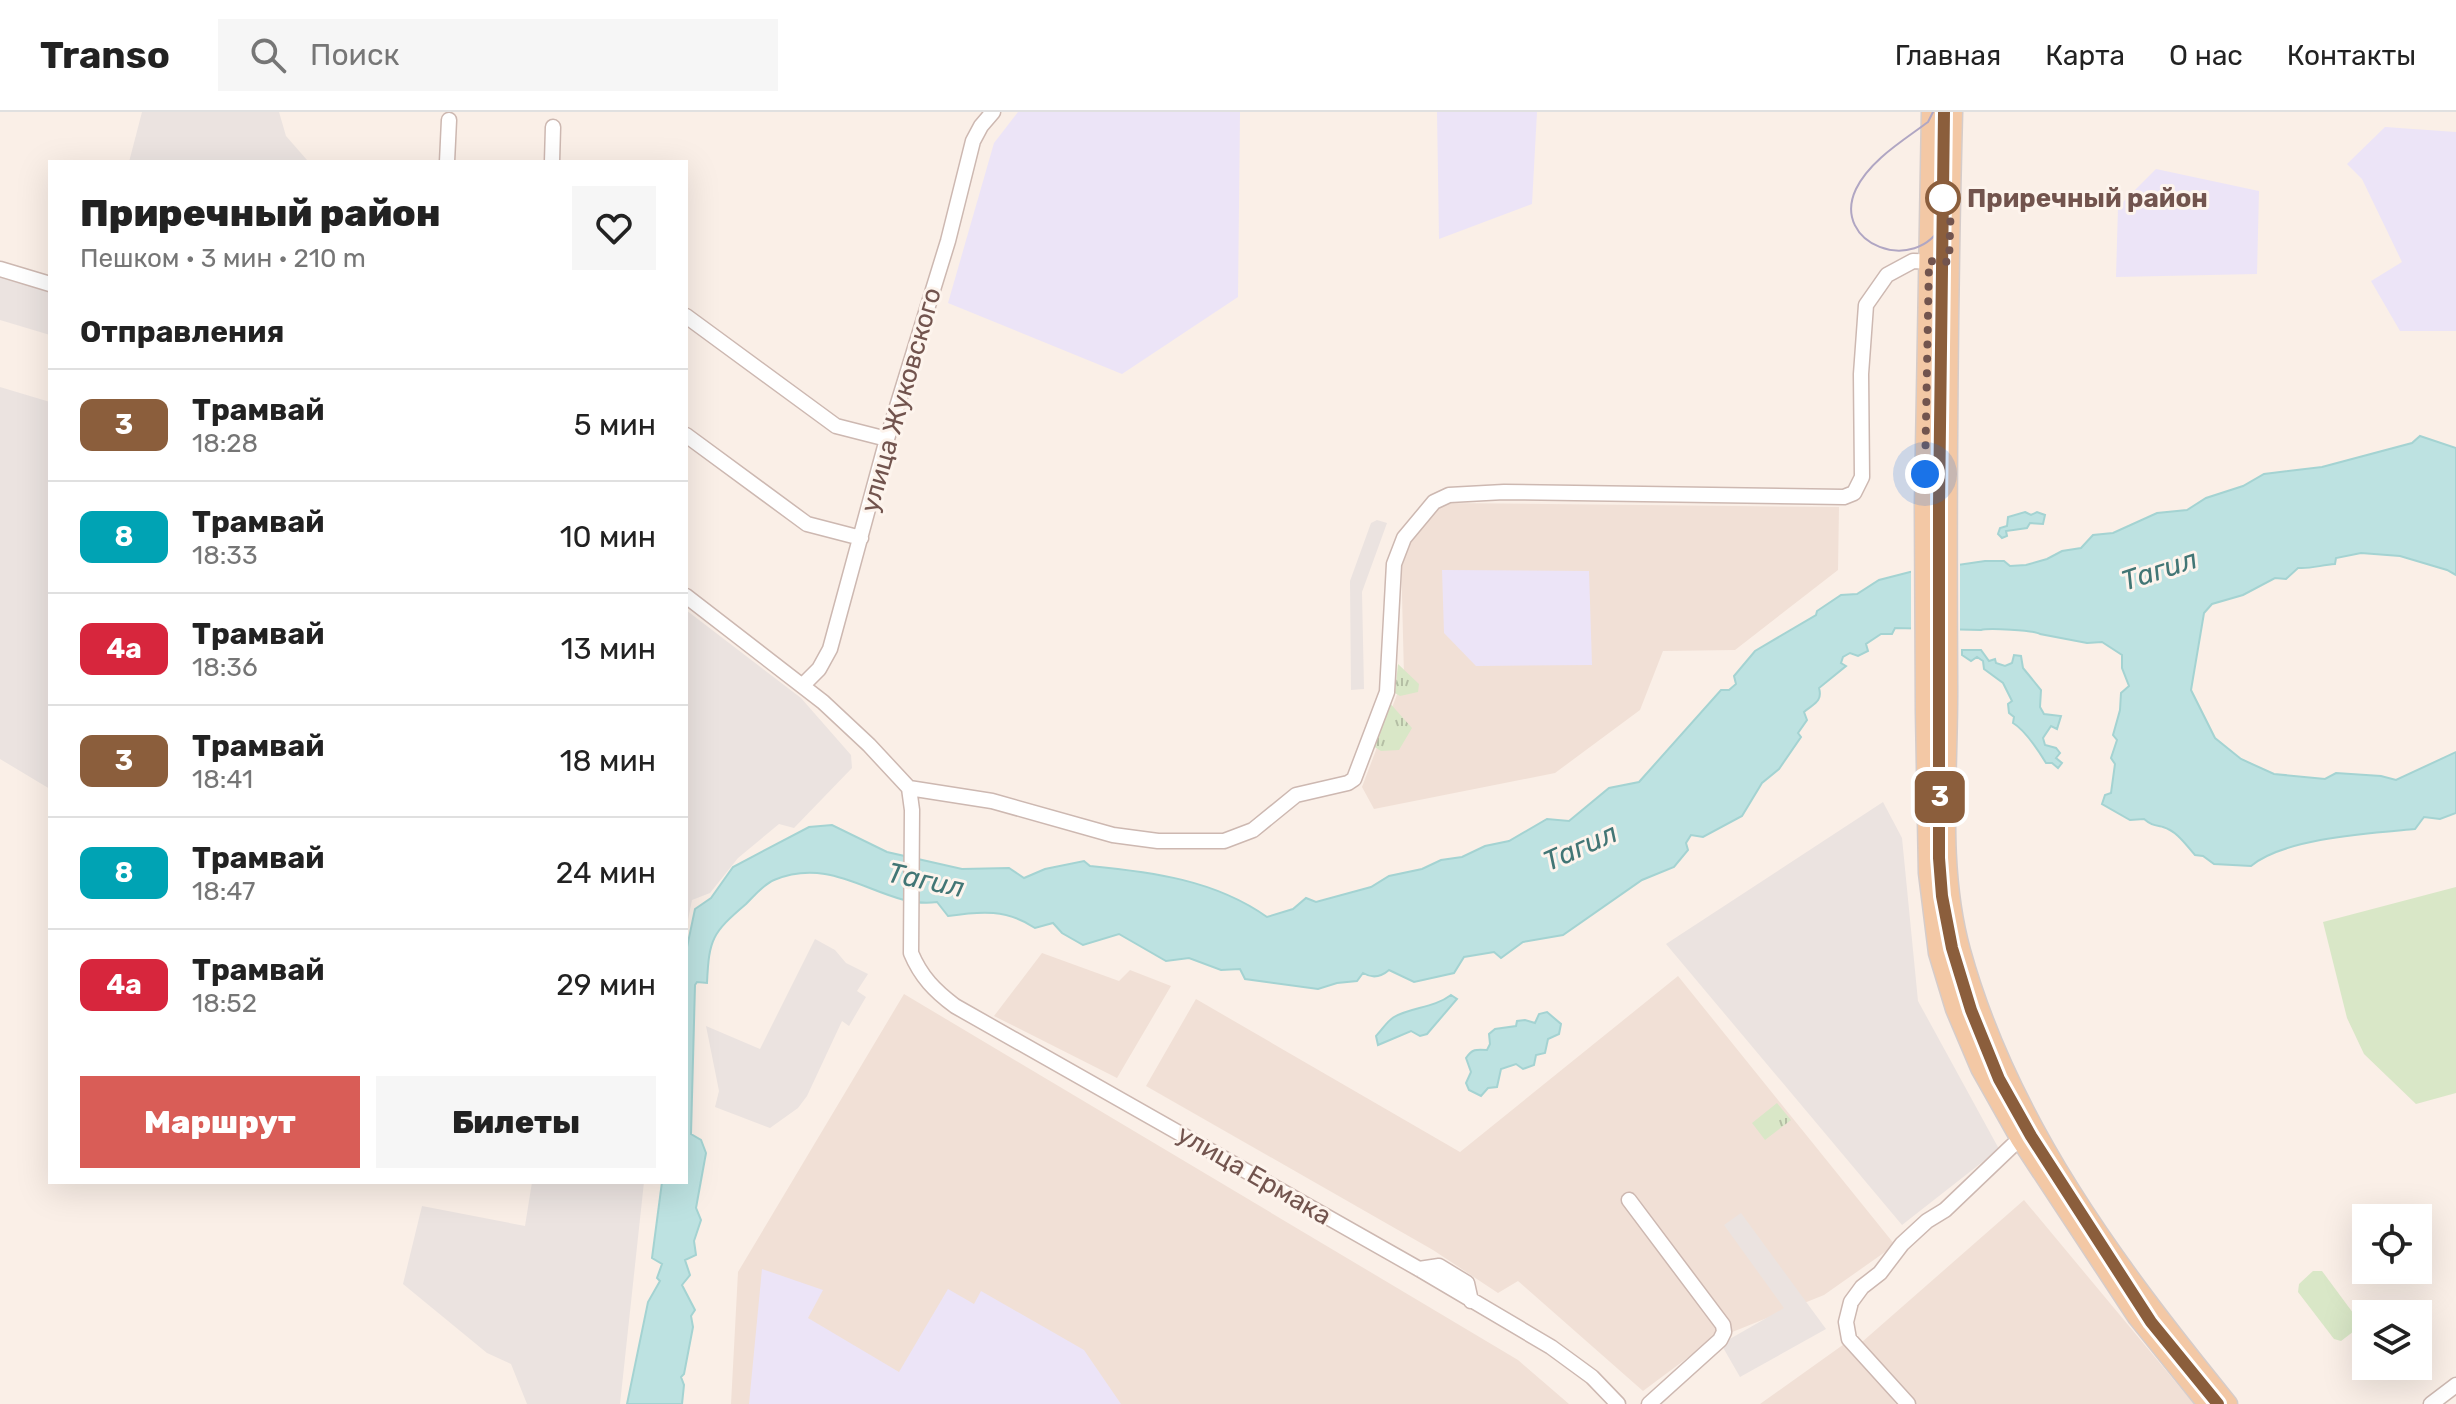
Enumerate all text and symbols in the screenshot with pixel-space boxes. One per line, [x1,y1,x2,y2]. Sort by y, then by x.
search box [218,19,778,91]
text: Transo [40,32,170,78]
icon: search [246,33,290,77]
text: Поиск [310,37,400,73]
text: Главная [1895,39,2001,72]
text: Карта [2045,39,2125,72]
text: О нас [2169,39,2243,72]
text: Контакты [2287,39,2416,72]
marker: Приречный район [1926,181,1960,215]
place label: Приречный район [1967,183,2208,214]
button: heart [572,186,656,270]
text: Приречный район [80,190,441,236]
text: Пешком · 3 мин · 210 m [80,243,366,274]
street label: улица Жуковского [854,284,948,516]
text: Отправления [80,314,284,350]
text: Трамвай [192,392,324,428]
text: 5 мин [574,407,656,443]
text: 3 [115,408,133,441]
text: 18:28 [192,428,258,459]
your location [1905,454,1945,494]
text: Трамвай [192,504,324,540]
text: 10 мин [560,519,656,555]
text: 8 [115,520,133,553]
text: 18:33 [192,540,258,571]
water label: Тагил [2117,542,2201,598]
text: Трамвай [192,616,324,652]
text: 13 мин [561,631,656,667]
text: 4а [106,632,142,665]
text: 18:36 [192,652,258,683]
text: Трамвай [192,728,324,764]
text: 18 мин [560,743,656,779]
text: 3 [115,744,133,777]
text: 18:41 [192,764,253,795]
line badge: 3 [1914,771,1966,823]
text: 3 [1931,780,1949,813]
water label: Тагил [1538,816,1622,878]
text: Трамвай [192,840,324,876]
text: 24 мин [556,855,656,891]
text: 8 [115,856,133,889]
water label: Тагил [885,856,967,904]
text: 18:47 [192,876,255,907]
text: Трамвай [192,952,324,988]
text: 29 мин [556,967,656,1003]
text: 4а [106,968,142,1001]
text: 18:52 [192,988,257,1019]
button: Маршрут [80,1076,360,1168]
button: Билеты [376,1076,656,1168]
street label: улица Ермака [1171,1118,1337,1232]
map controls [2352,1204,2432,1380]
button: locate [2352,1204,2432,1284]
button: layers [2352,1300,2432,1380]

